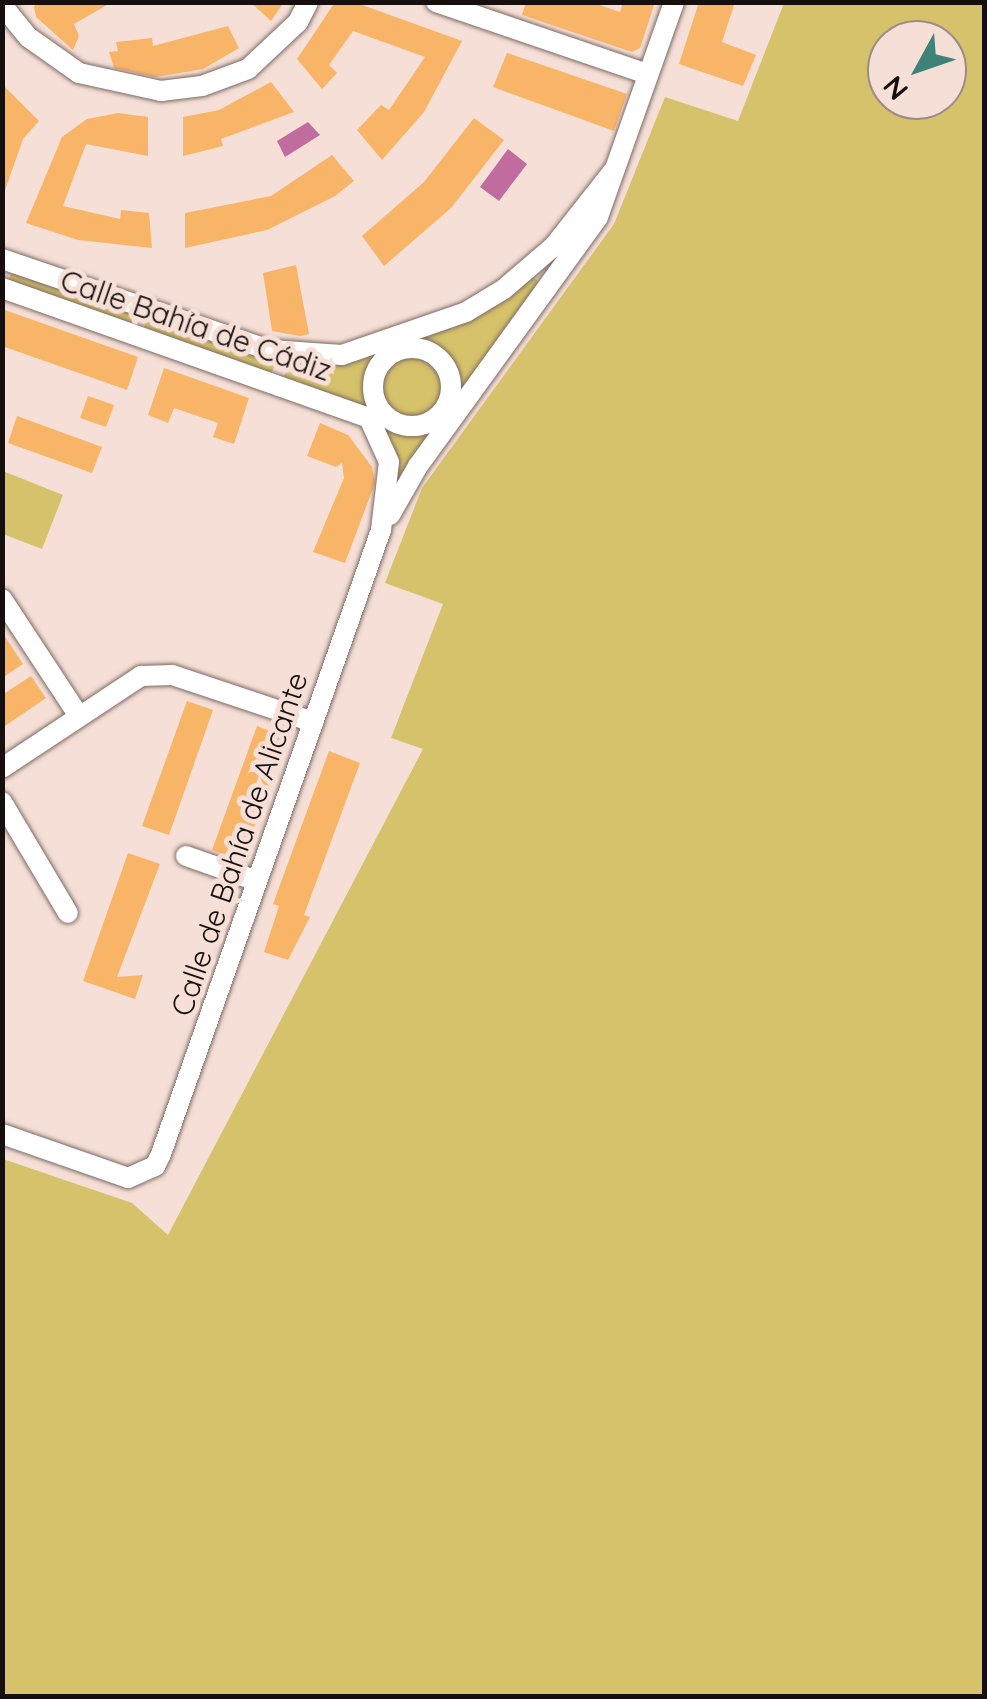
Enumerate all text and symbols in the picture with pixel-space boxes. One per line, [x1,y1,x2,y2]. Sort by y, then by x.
north arrow [867,20,967,120]
text: N [875,69,915,107]
street label: Calle Bahía de Cádiz [56,262,336,388]
street label: Calle de Bahía de Alicante [163,667,315,1021]

